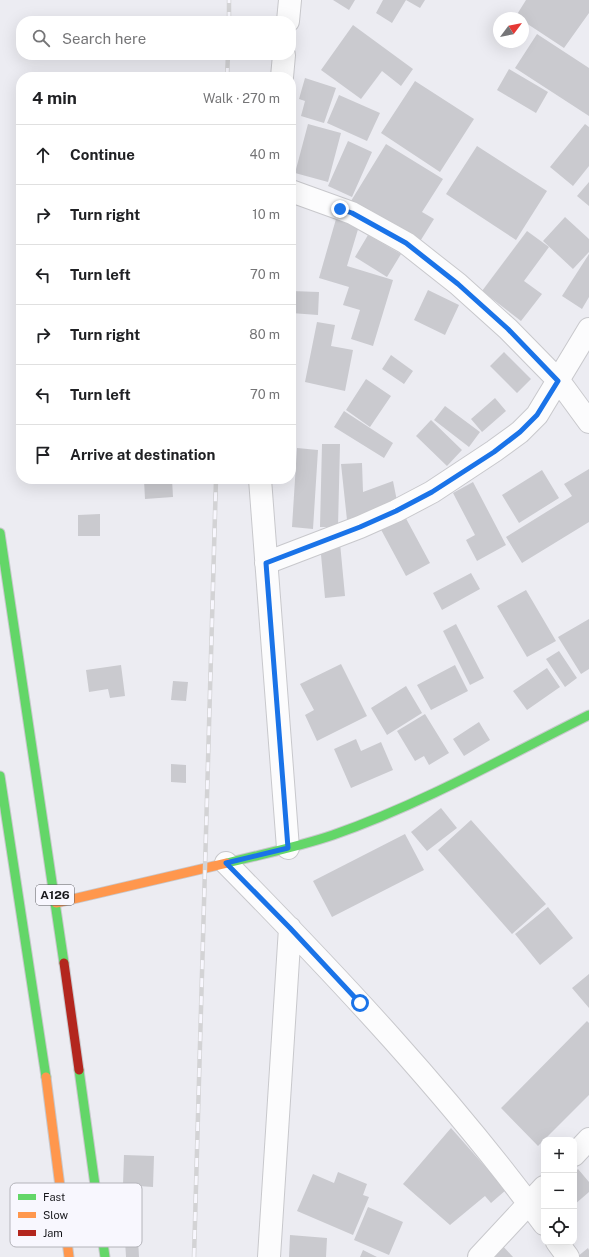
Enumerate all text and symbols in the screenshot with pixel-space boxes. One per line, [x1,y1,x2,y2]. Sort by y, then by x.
north arrow [493,12,529,48]
search box [16,16,296,60]
icon: search [30,27,52,49]
text: Search here [62,30,146,47]
text: 4 min [32,88,77,108]
text: Walk · 270 m [203,91,280,106]
icon: ahead [32,144,54,166]
text: Continue [70,146,135,163]
text: 40 m [249,147,280,162]
route end [331,200,349,218]
icon: right [32,204,54,226]
text: Turn right [70,206,140,223]
text: 10 m [252,207,280,222]
icon: left [32,264,54,286]
text: Turn left [70,266,131,283]
text: 70 m [250,267,280,282]
icon: right [32,324,54,346]
text: Turn right [70,326,140,343]
text: 80 m [249,327,280,342]
icon: left [32,384,54,406]
text: Turn left [70,386,131,403]
text: 70 m [250,387,280,402]
icon: arrive [32,444,54,466]
text: Arrive at destination [70,446,215,463]
road number: A126 [36,885,74,905]
route start [351,994,369,1012]
map controls [541,1137,577,1245]
button: + [541,1137,577,1173]
button: − [541,1173,577,1209]
legend [10,1183,142,1247]
text: Fast [43,1191,65,1203]
text: Slow [43,1209,69,1221]
button: locate [541,1209,577,1245]
text: Jam [43,1227,63,1239]

